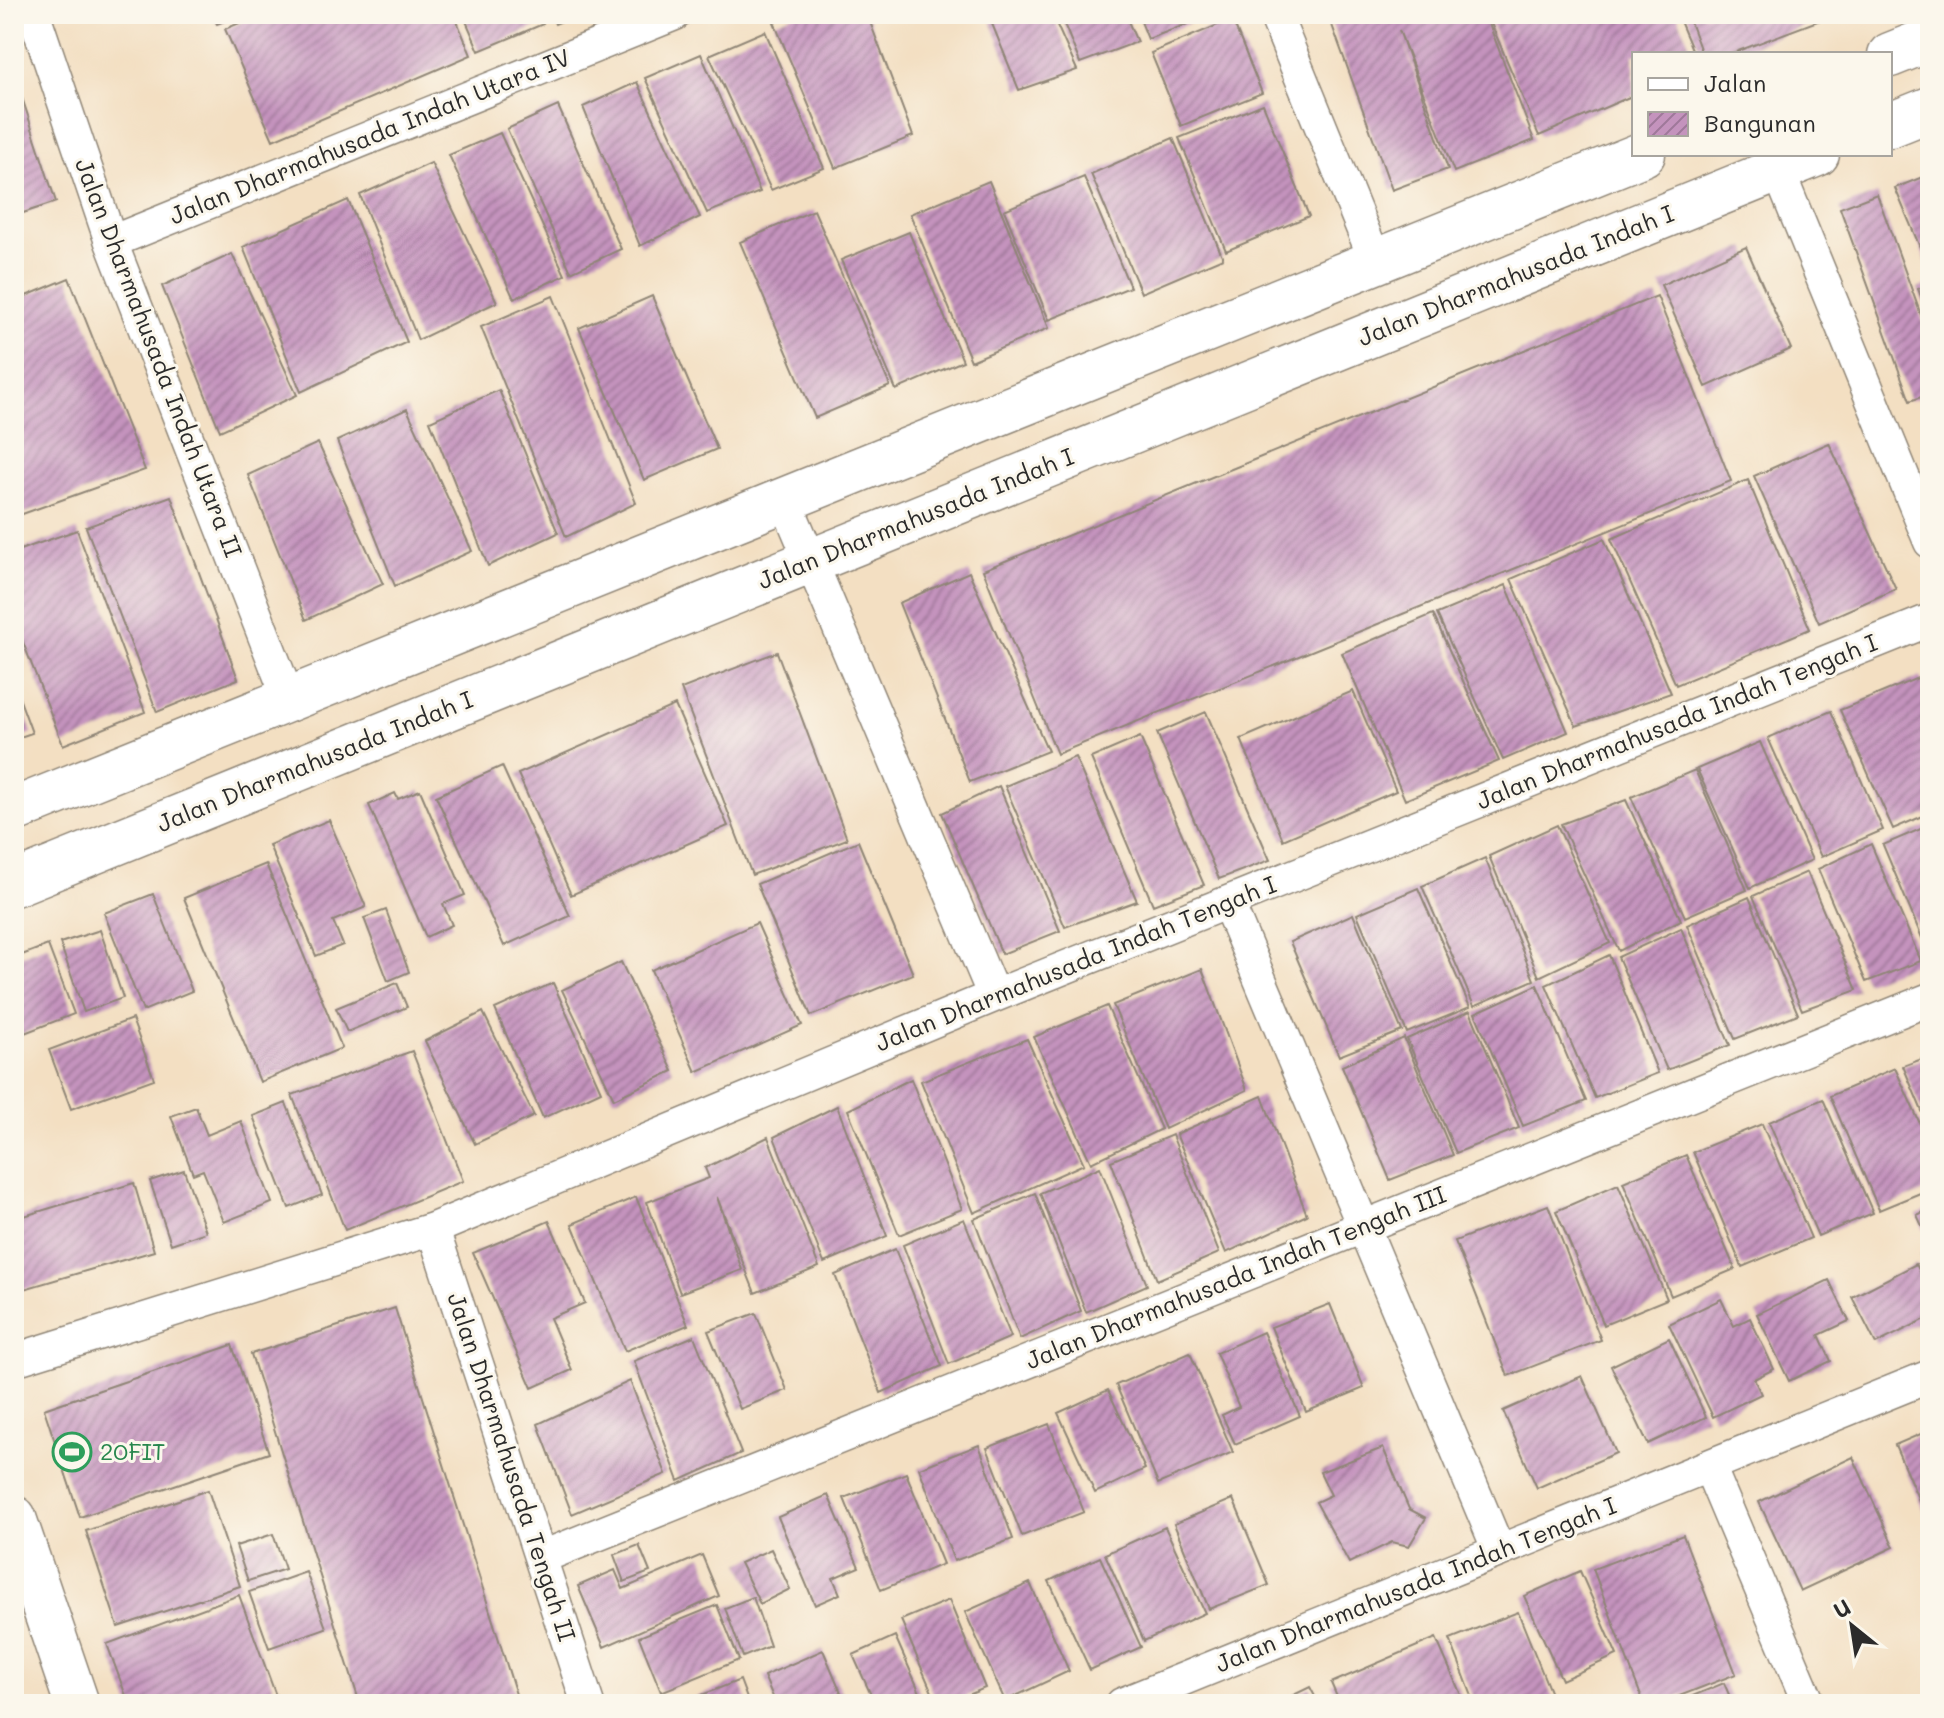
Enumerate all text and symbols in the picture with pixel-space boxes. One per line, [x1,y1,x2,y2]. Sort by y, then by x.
street label: Jalan Dharmahusada Indah Utara IV [164,41,574,230]
legend [1632,52,1892,156]
text: Jalan [1704,67,1766,98]
text: Bangunan [1704,107,1816,138]
street label: Jalan Dharmahusada Indah Utara II [69,154,250,561]
street label: Jalan Dharmahusada Indah I [1353,197,1678,352]
street label: Jalan Dharmahusada Indah I [753,440,1078,595]
street label: Jalan Dharmahusada Indah Tengah I [1471,626,1881,815]
street label: Jalan Dharmahusada Indah I [152,683,477,838]
street label: Jalan Dharmahusada Indah Tengah I [870,868,1280,1057]
street label: Jalan Dharmahusada Indah Tengah III [1021,1178,1450,1375]
street label: Jalan Dharmahusada Tengah II [441,1288,584,1645]
sports icon: 20FIT [51,1431,93,1473]
place label: 20FIT [100,1435,165,1466]
street label: Jalan Dharmahusada Indah Tengah I [1210,1489,1620,1678]
north arrow [1812,1586,1892,1666]
text: U [1828,1592,1856,1625]

